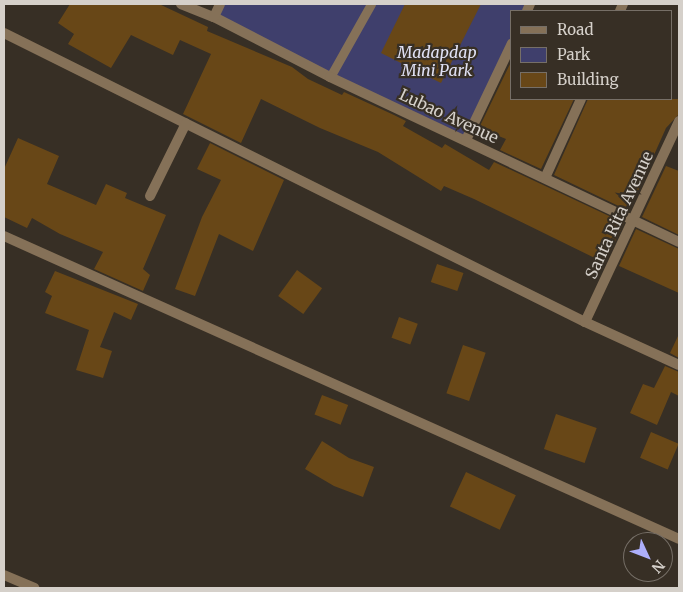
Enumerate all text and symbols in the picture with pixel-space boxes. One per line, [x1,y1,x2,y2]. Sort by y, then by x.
legend [510,10,673,100]
text: Road [557,20,593,39]
park label: Madapdap Mini Park [397,42,477,80]
text: Park [557,45,590,64]
text: Building [557,70,619,89]
street label: Lubao Avenue [396,85,502,147]
street label: Santa Rita Avenue [581,148,657,282]
north arrow [623,532,673,582]
text: N [648,556,669,577]

